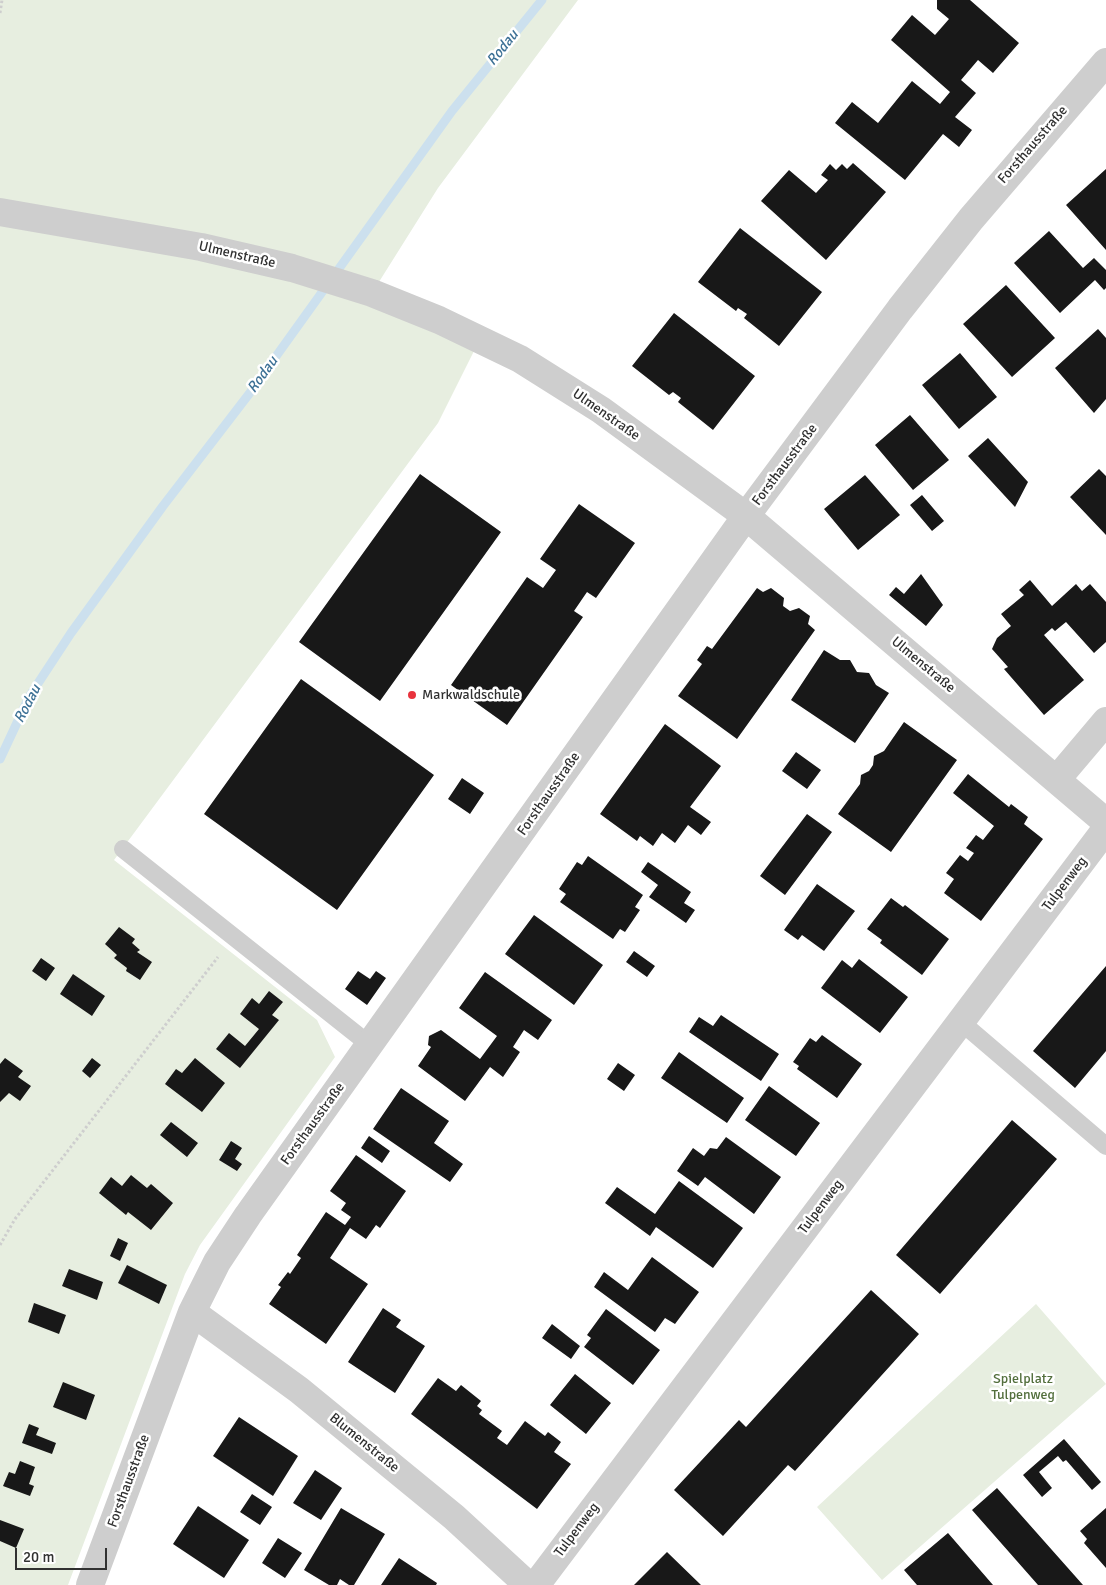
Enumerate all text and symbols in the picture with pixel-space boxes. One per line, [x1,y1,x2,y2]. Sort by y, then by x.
water label: Rodau [483,27,523,69]
street label: Forsthausstraße [995,103,1071,187]
street label: Ulmenstraße [197,238,277,272]
water label: Rodau [244,353,282,397]
street label: Ulmenstraße [569,386,643,444]
street label: Forsthausstraße [749,421,821,509]
street label: Ulmenstraße [888,633,958,697]
water label: Rodau [11,682,45,726]
place label: Markwaldschule [422,687,520,703]
marker: Markwaldschule [406,689,418,701]
street label: Forsthausstraße [514,749,584,839]
street label: Tulpenweg [1039,854,1091,914]
street label: Forsthausstraße [277,1079,349,1169]
street label: Tulpenweg [795,1177,847,1237]
park label: Spielplatz Tulpenweg [991,1371,1055,1404]
street label: Blumenstraße [326,1410,402,1476]
street label: Forsthausstraße [104,1432,154,1530]
street label: Tulpenweg [551,1500,603,1560]
scale bar [18,1538,110,1570]
text: 20 m [23,1548,54,1566]

